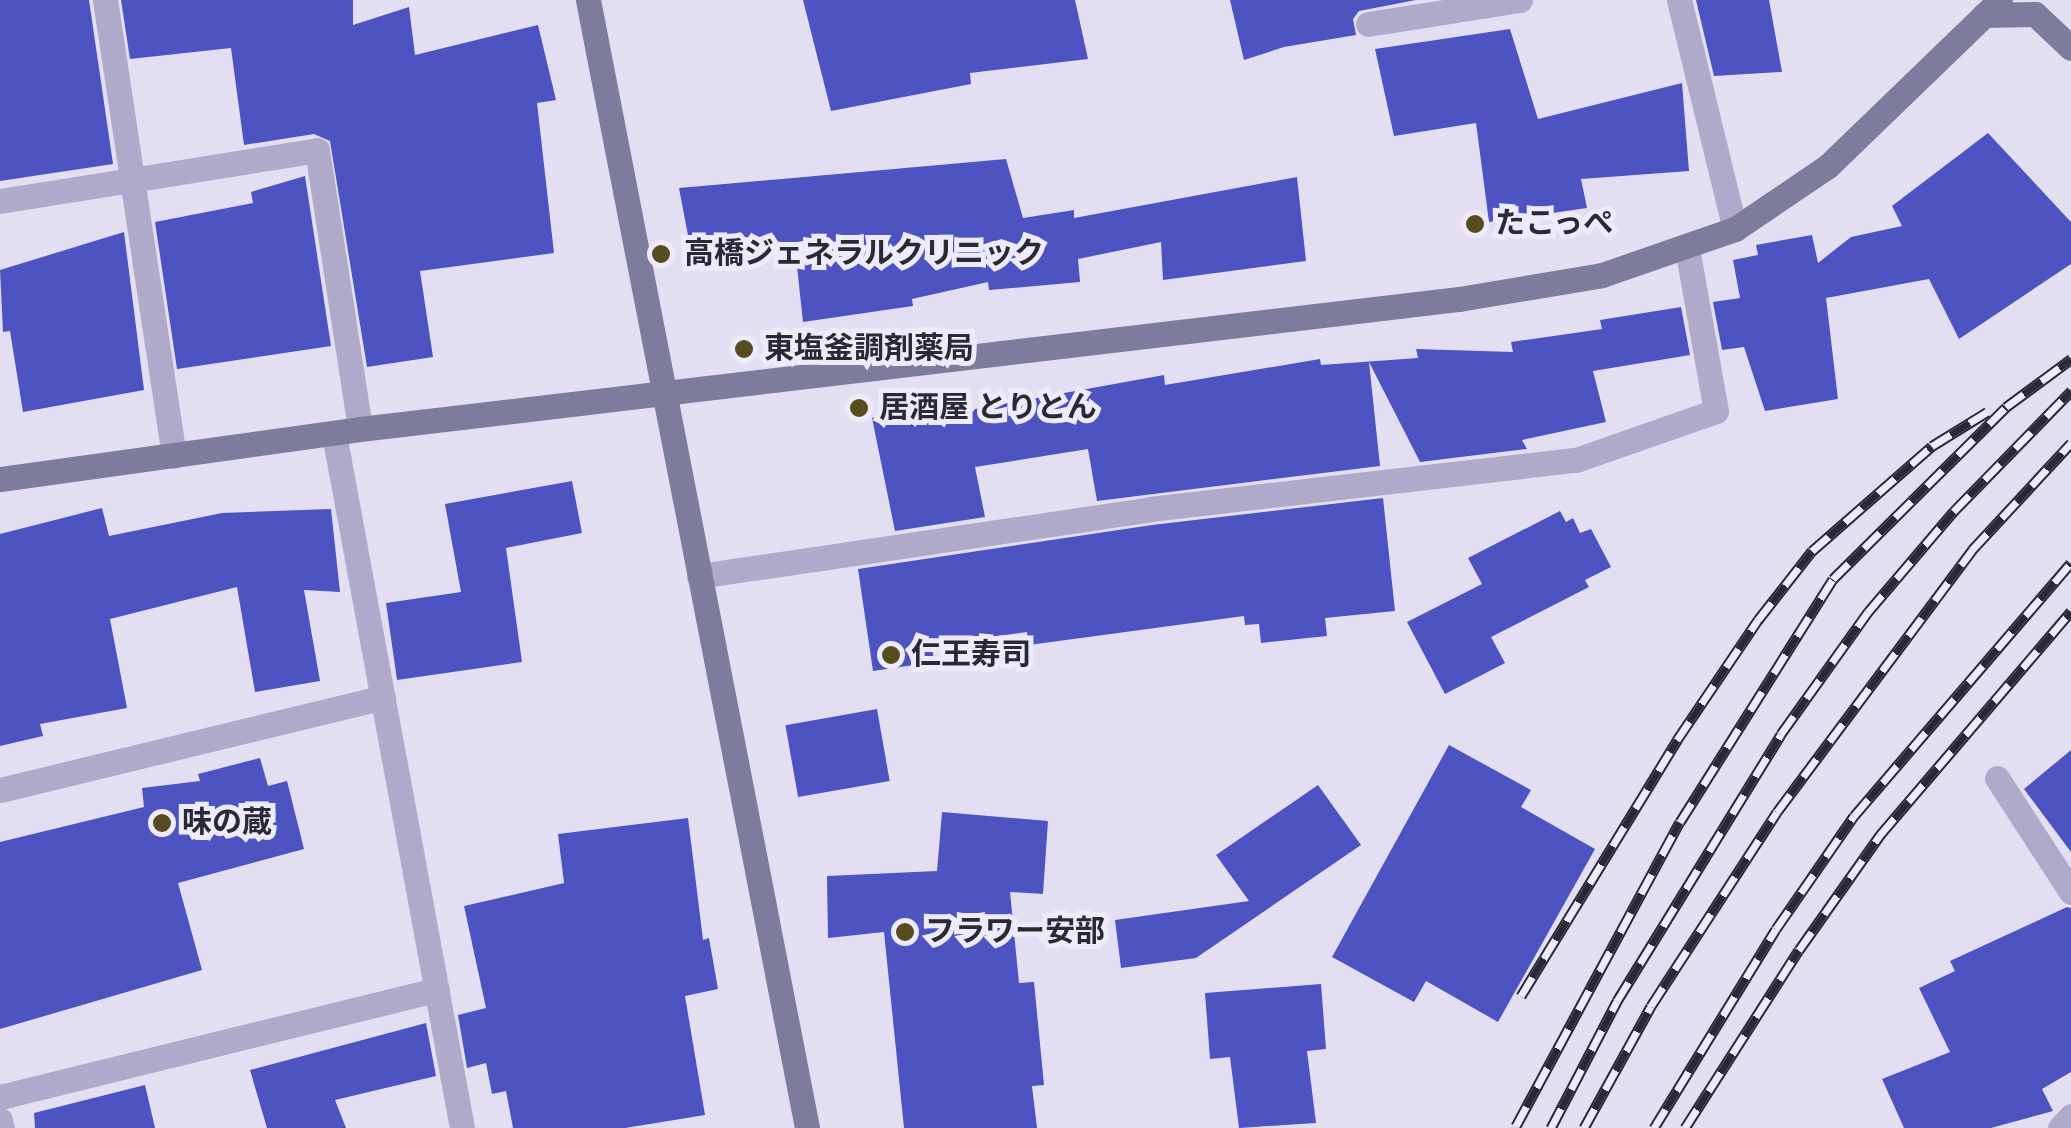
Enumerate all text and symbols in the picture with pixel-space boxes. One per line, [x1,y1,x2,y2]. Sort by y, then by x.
place label: たこっぺ [1495,206,1615,242]
marker: たこっぺ [1464,213,1486,235]
place label: 高橋ジェネラルクリニック [684,236,1044,272]
marker: 高橋ジェネラルクリニック [648,241,674,267]
place label: 東塩釜調剤薬局 [764,331,974,367]
marker: 東塩釜調剤薬局 [733,338,755,360]
place label: 居酒屋 とりとん [879,390,1097,426]
marker: 居酒屋 とりとん [848,397,870,419]
place label: 仁王寿司 [911,637,1031,673]
marker: 仁王寿司 [880,644,902,666]
place label: 味の蔵 [182,805,272,841]
marker: 味の蔵 [151,812,173,834]
place label: フラワー安部 [925,914,1105,950]
marker: フラワー安部 [894,921,916,943]

